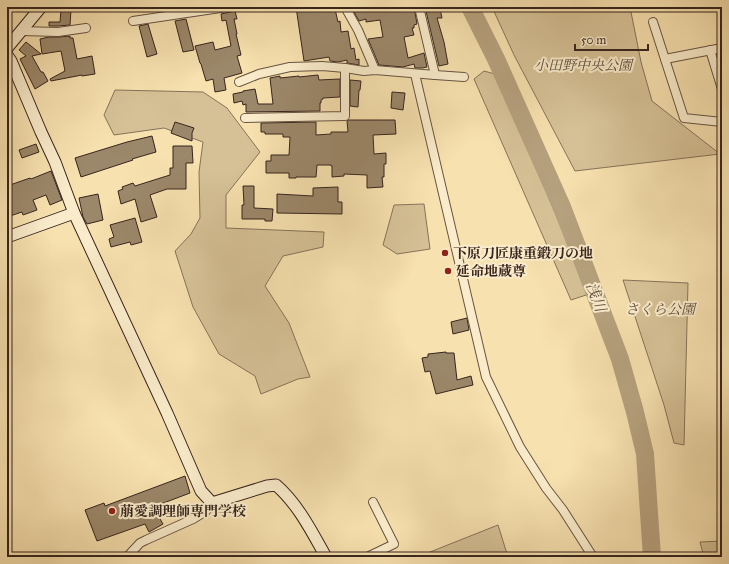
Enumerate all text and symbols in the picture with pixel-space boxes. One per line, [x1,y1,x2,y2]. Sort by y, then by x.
scale bar [575,26,648,52]
text: 50 m [581,33,606,47]
park label: 小田野中央公園 [534,57,634,74]
place label: 下原刀匠康重鍛刀の地 [453,245,593,262]
marker: 下原刀匠康重鍛刀の地 [440,248,450,258]
place label: 延命地蔵尊 [456,263,526,280]
marker: 延命地蔵尊 [443,266,453,276]
water label: 浅川 [582,280,610,316]
park label: さくら公園 [625,301,697,318]
place label: 萠愛調理師専門学校 [120,503,246,520]
marker: 萠愛調理師専門学校 [107,506,117,516]

